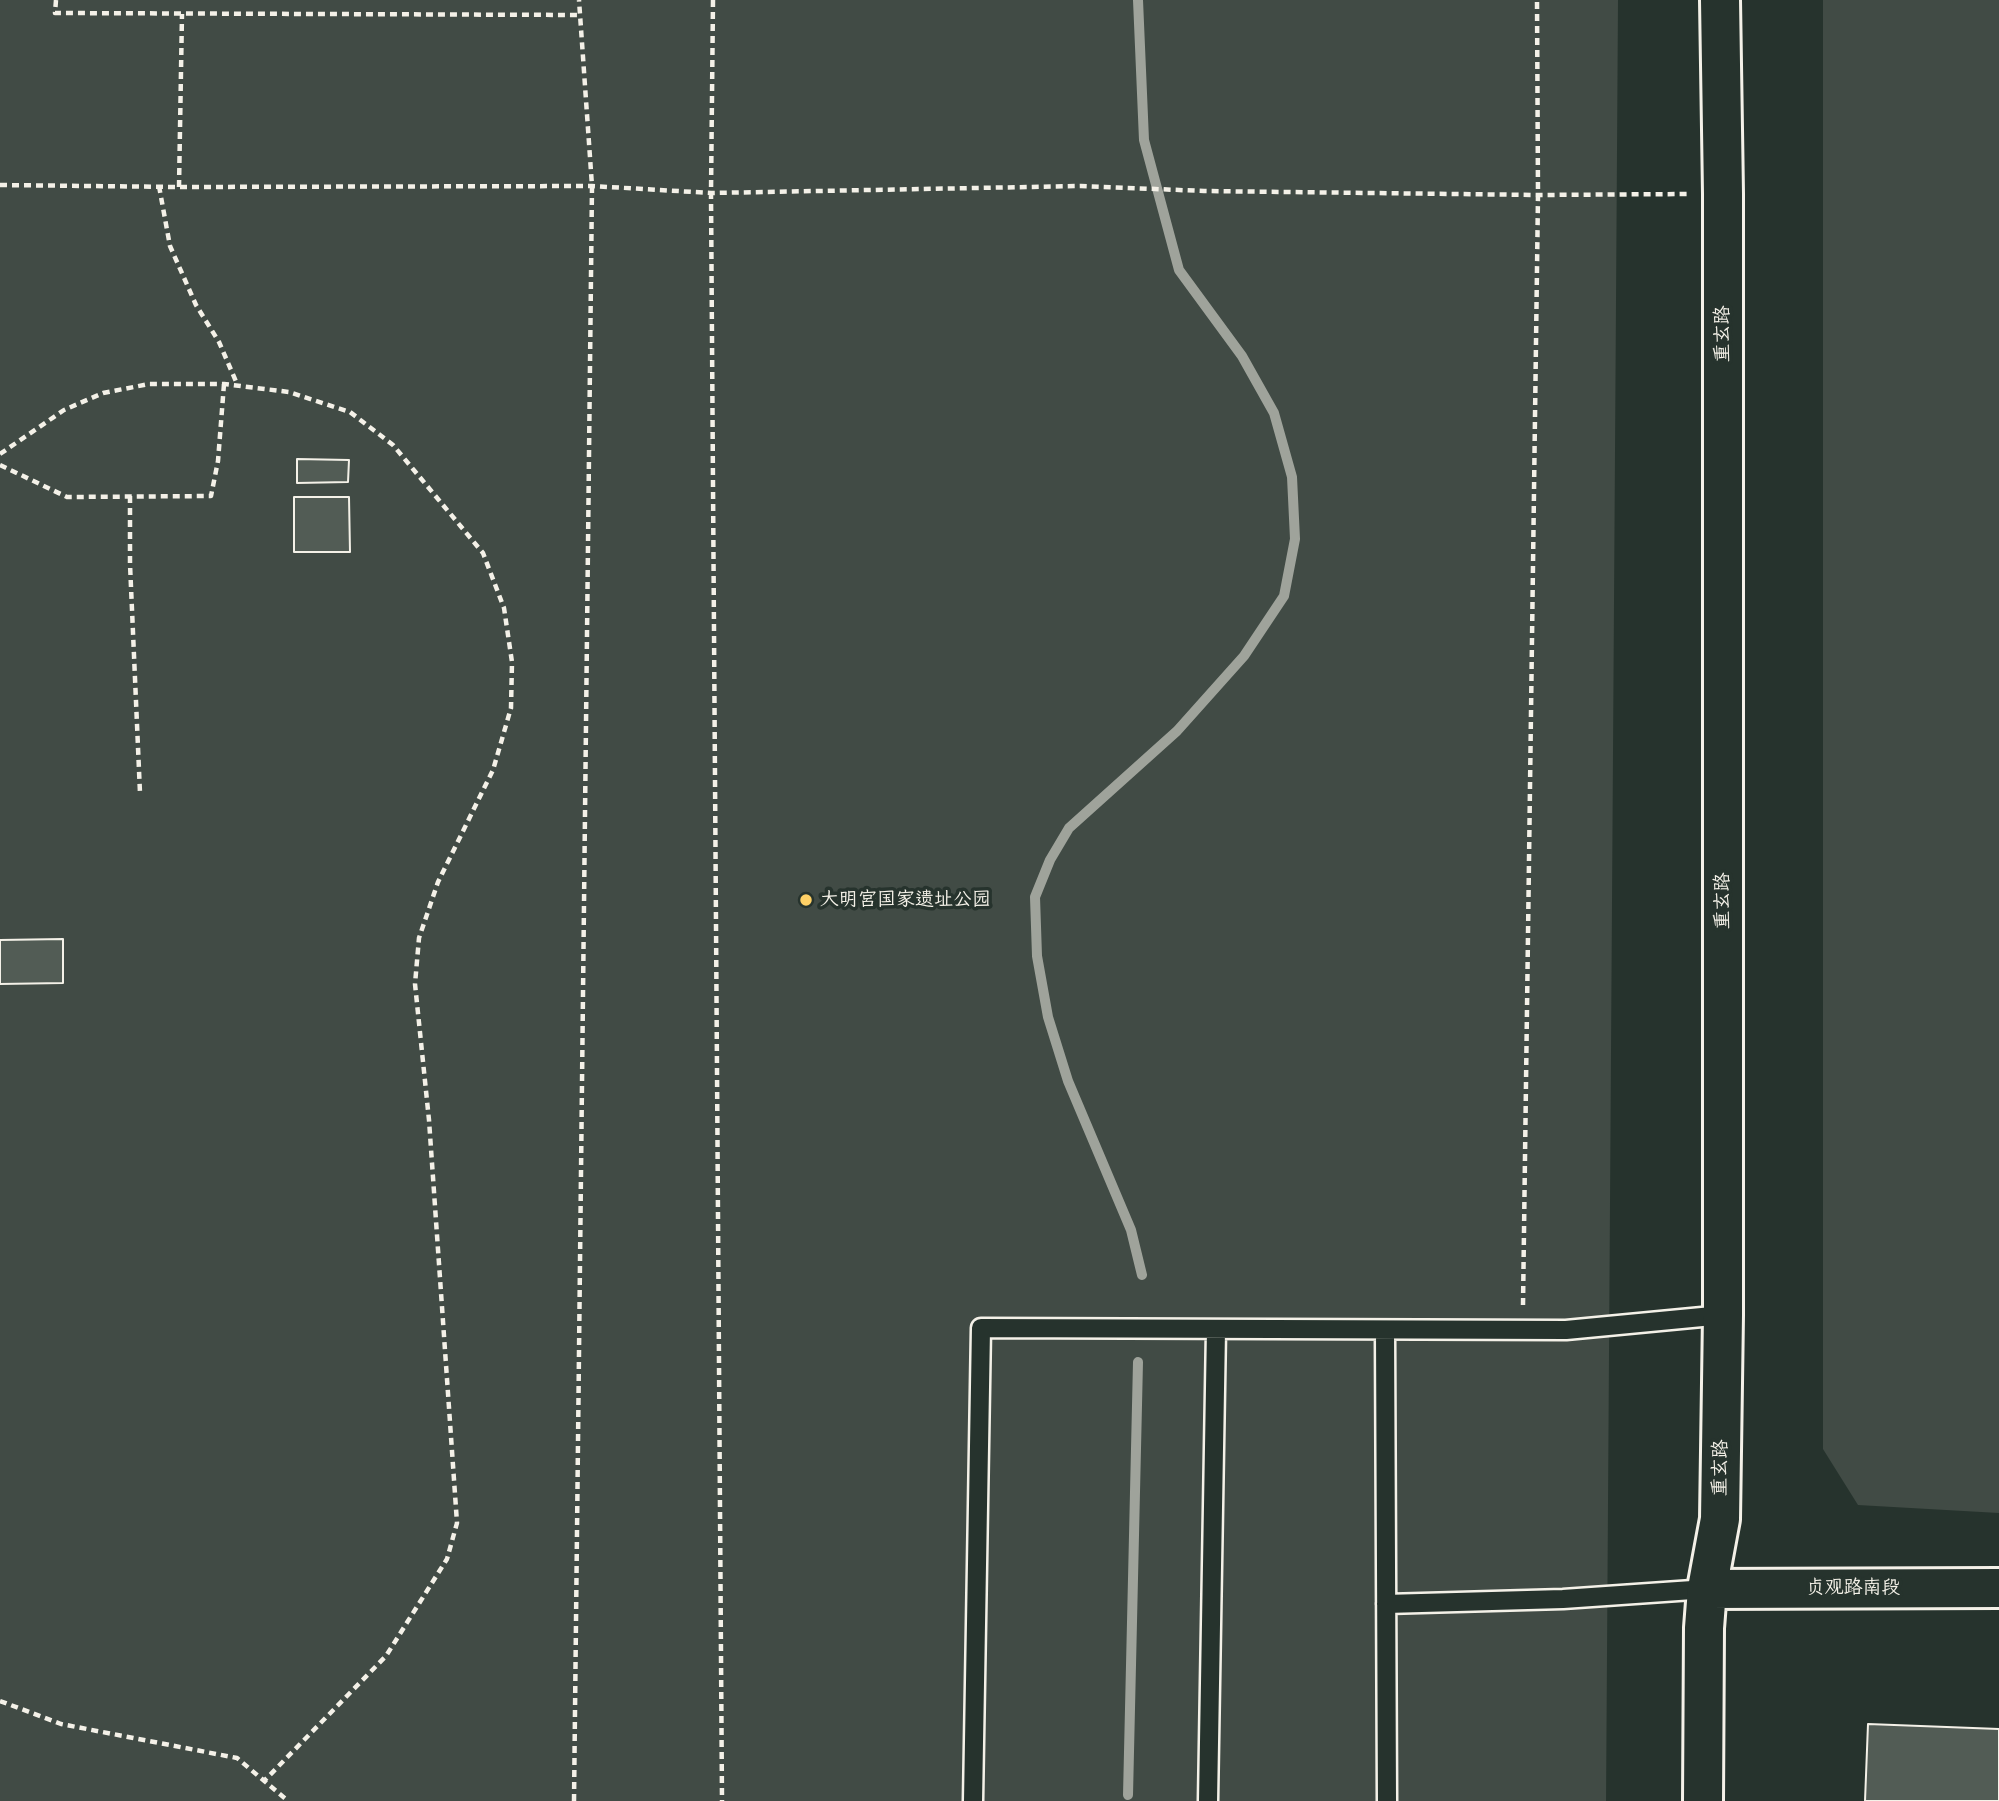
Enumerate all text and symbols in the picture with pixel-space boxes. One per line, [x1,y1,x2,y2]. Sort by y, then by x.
street label: 重玄路 [1712,306,1734,362]
street label: 重玄路 [1712,873,1734,929]
place label: 大明宫国家遗址公园 [820,889,991,911]
marker: 大明宫国家遗址公园 [798,892,814,908]
street label: 重玄路 [1709,1439,1733,1497]
street label: 贞观路南段 [1806,1577,1900,1599]

